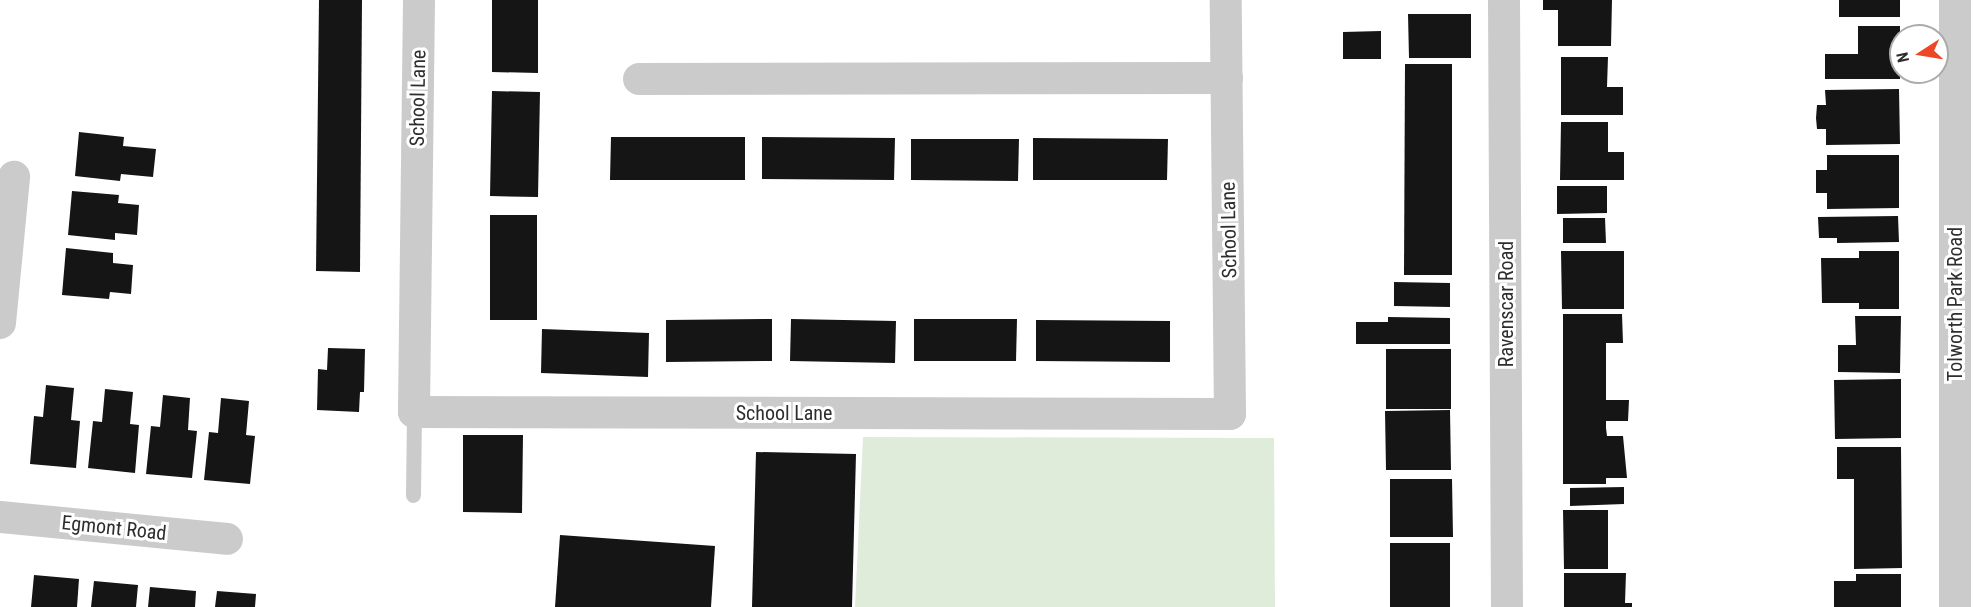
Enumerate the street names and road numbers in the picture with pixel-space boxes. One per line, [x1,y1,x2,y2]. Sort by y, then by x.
street label: School Lane [405,49,431,147]
street label: School Lane [1216,181,1242,279]
street label: Tolworth Park Road [1943,227,1967,381]
street label: Ravenscar Road [1494,241,1518,367]
street label: School Lane [736,401,832,425]
street label: Egmont Road [60,511,168,545]

